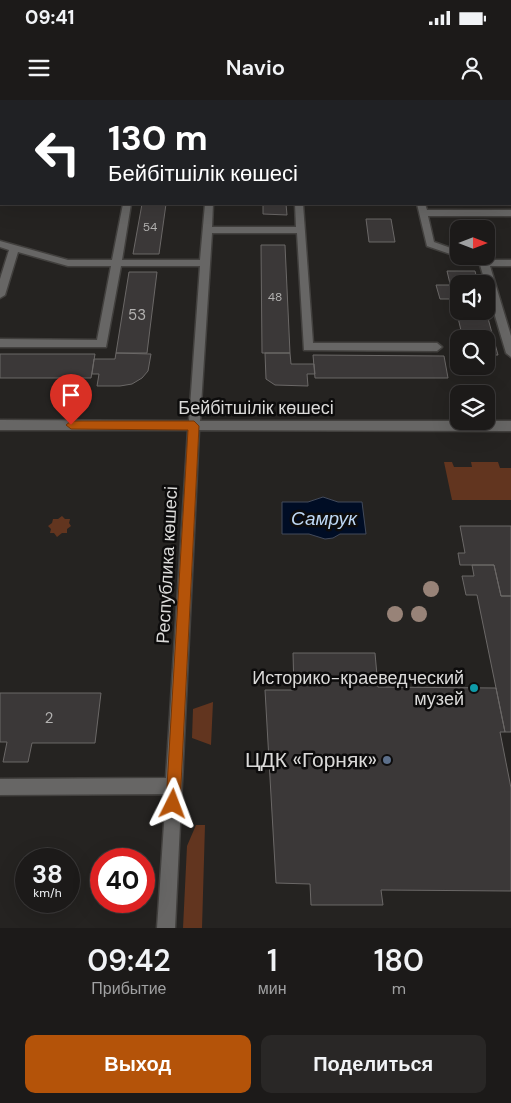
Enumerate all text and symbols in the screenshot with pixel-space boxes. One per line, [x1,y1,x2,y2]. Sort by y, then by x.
text: 09:41 [25,5,75,30]
text: Navio [226,53,285,82]
icon: menu [25,54,53,82]
icon: person [458,54,486,82]
text: 130 m [108,115,208,161]
icon: left [25,120,90,185]
text: Бейбітшілік көшесі [108,159,298,188]
house number: 54 [143,219,157,235]
north arrow [450,220,495,265]
map controls [450,220,495,430]
button: sound [450,275,495,320]
house number: 48 [268,289,282,305]
house number: 53 [128,305,146,325]
button: search [450,330,495,375]
pin [50,374,92,425]
icon: arrive [57,381,85,409]
button: layers [450,385,495,430]
street label: Бейбітшілік көшесі [178,396,334,420]
street label: Республика көшесі [151,486,183,644]
water label: Самрук [291,506,358,531]
place label: Историко-краеведческий музей [252,666,464,711]
marker: Историко-краеведческий музей [468,682,480,694]
house number: 2 [45,708,53,728]
place label: ЦДК «Горняк» [245,746,377,774]
marker: ЦДК «Горняк» [381,754,393,766]
position arrow [146,777,198,829]
speed limit sign: 40 [90,848,155,913]
text: 38 [32,858,63,891]
text: km/h [33,885,62,901]
text: 09:42 [87,941,171,980]
text: 1 [267,941,277,980]
text: 180 [374,941,424,980]
text: Прибытие [91,978,166,999]
text: мин [258,978,287,999]
text: m [392,978,406,999]
button: Выход [25,1035,251,1093]
button: Поделиться [261,1035,486,1093]

